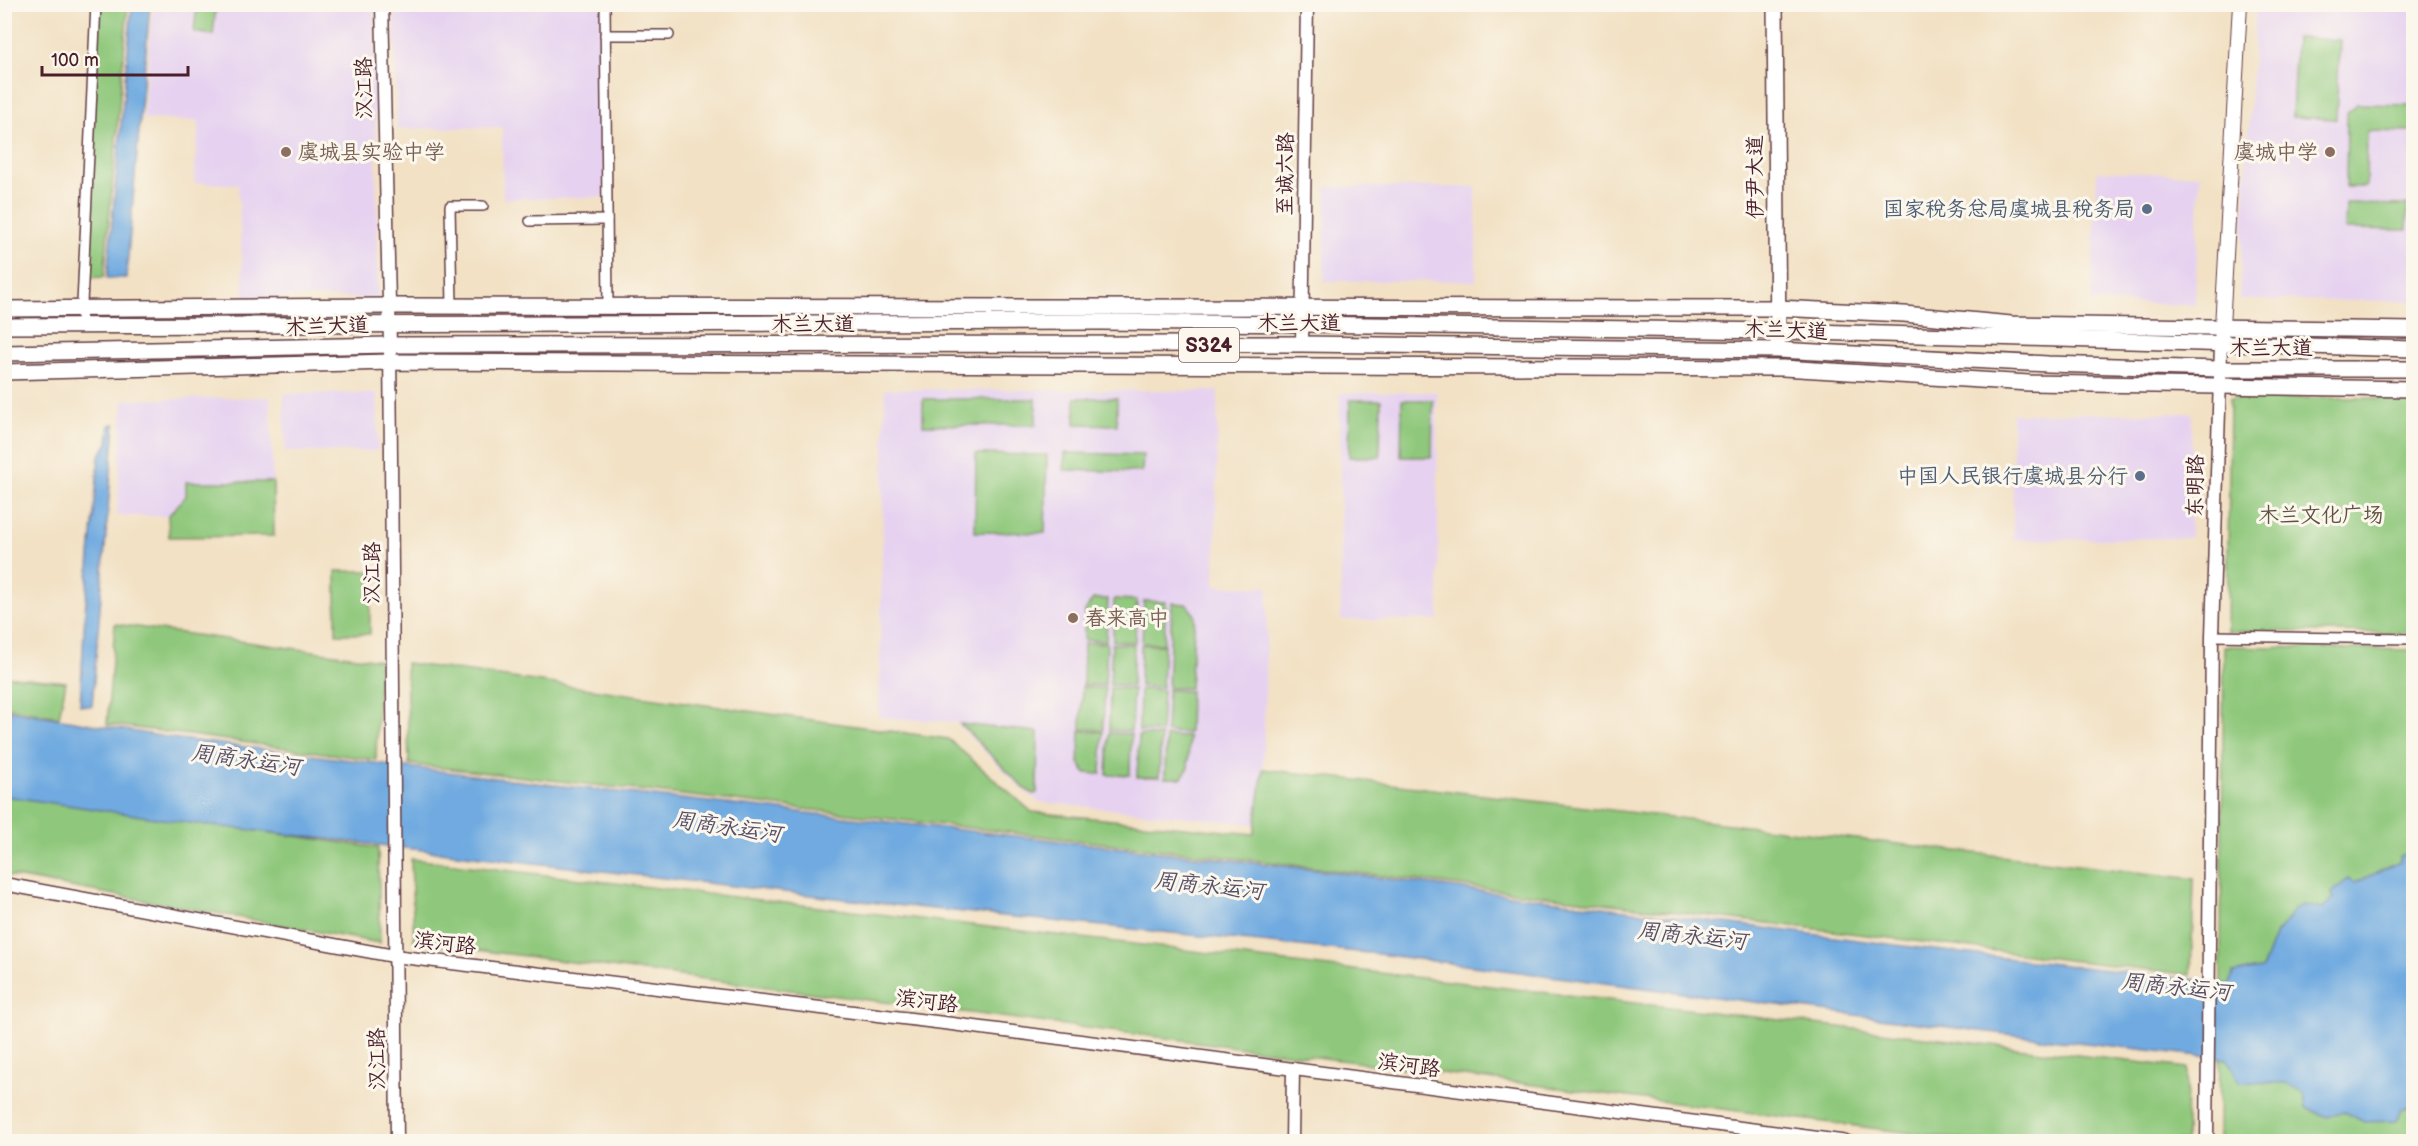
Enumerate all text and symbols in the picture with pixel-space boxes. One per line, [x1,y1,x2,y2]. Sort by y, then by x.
scale bar [42,39,188,77]
text: 100 m [51,50,99,71]
street label: 汉江路 [351,56,378,120]
street label: 至诚六路 [1272,132,1299,216]
street label: 伊尹大道 [1743,135,1768,219]
place label: 虞城县实验中学 [298,140,445,165]
place label: 虞城中学 [2234,140,2318,165]
marker: 虞城县实验中学 [279,145,293,159]
marker: 虞城中学 [2323,145,2337,159]
place label: 国家税务总局虞城县税务局 [1883,197,2135,222]
marker: 国家税务总局虞城县税务局 [2140,202,2154,216]
street label: 木兰大道 [1257,311,1341,336]
street label: 木兰大道 [771,312,855,337]
street label: 木兰大道 [285,313,369,340]
street label: 木兰大道 [1744,317,1828,344]
road number: S324 [1179,328,1239,362]
street label: 木兰大道 [2229,336,2313,361]
street label: 东明路 [2182,454,2209,518]
place label: 中国人民银行虞城县分行 [1897,464,2128,489]
marker: 中国人民银行虞城县分行 [2133,469,2147,483]
park label: 木兰文化广场 [2258,503,2384,528]
street label: 汉江路 [360,542,385,605]
place label: 春来高中 [1085,606,1169,631]
marker: 春来高中 [1066,611,1080,625]
water label: 周商永运河 [189,739,305,782]
water label: 周商永运河 [670,806,786,849]
water label: 周商永运河 [1153,867,1268,906]
water label: 周商永运河 [1636,917,1751,956]
street label: 滨河路 [412,927,478,960]
water label: 周商永运河 [2120,968,2235,1007]
street label: 滨河路 [894,985,960,1018]
street label: 汉江路 [364,1027,391,1091]
street label: 滨河路 [1376,1049,1442,1082]

